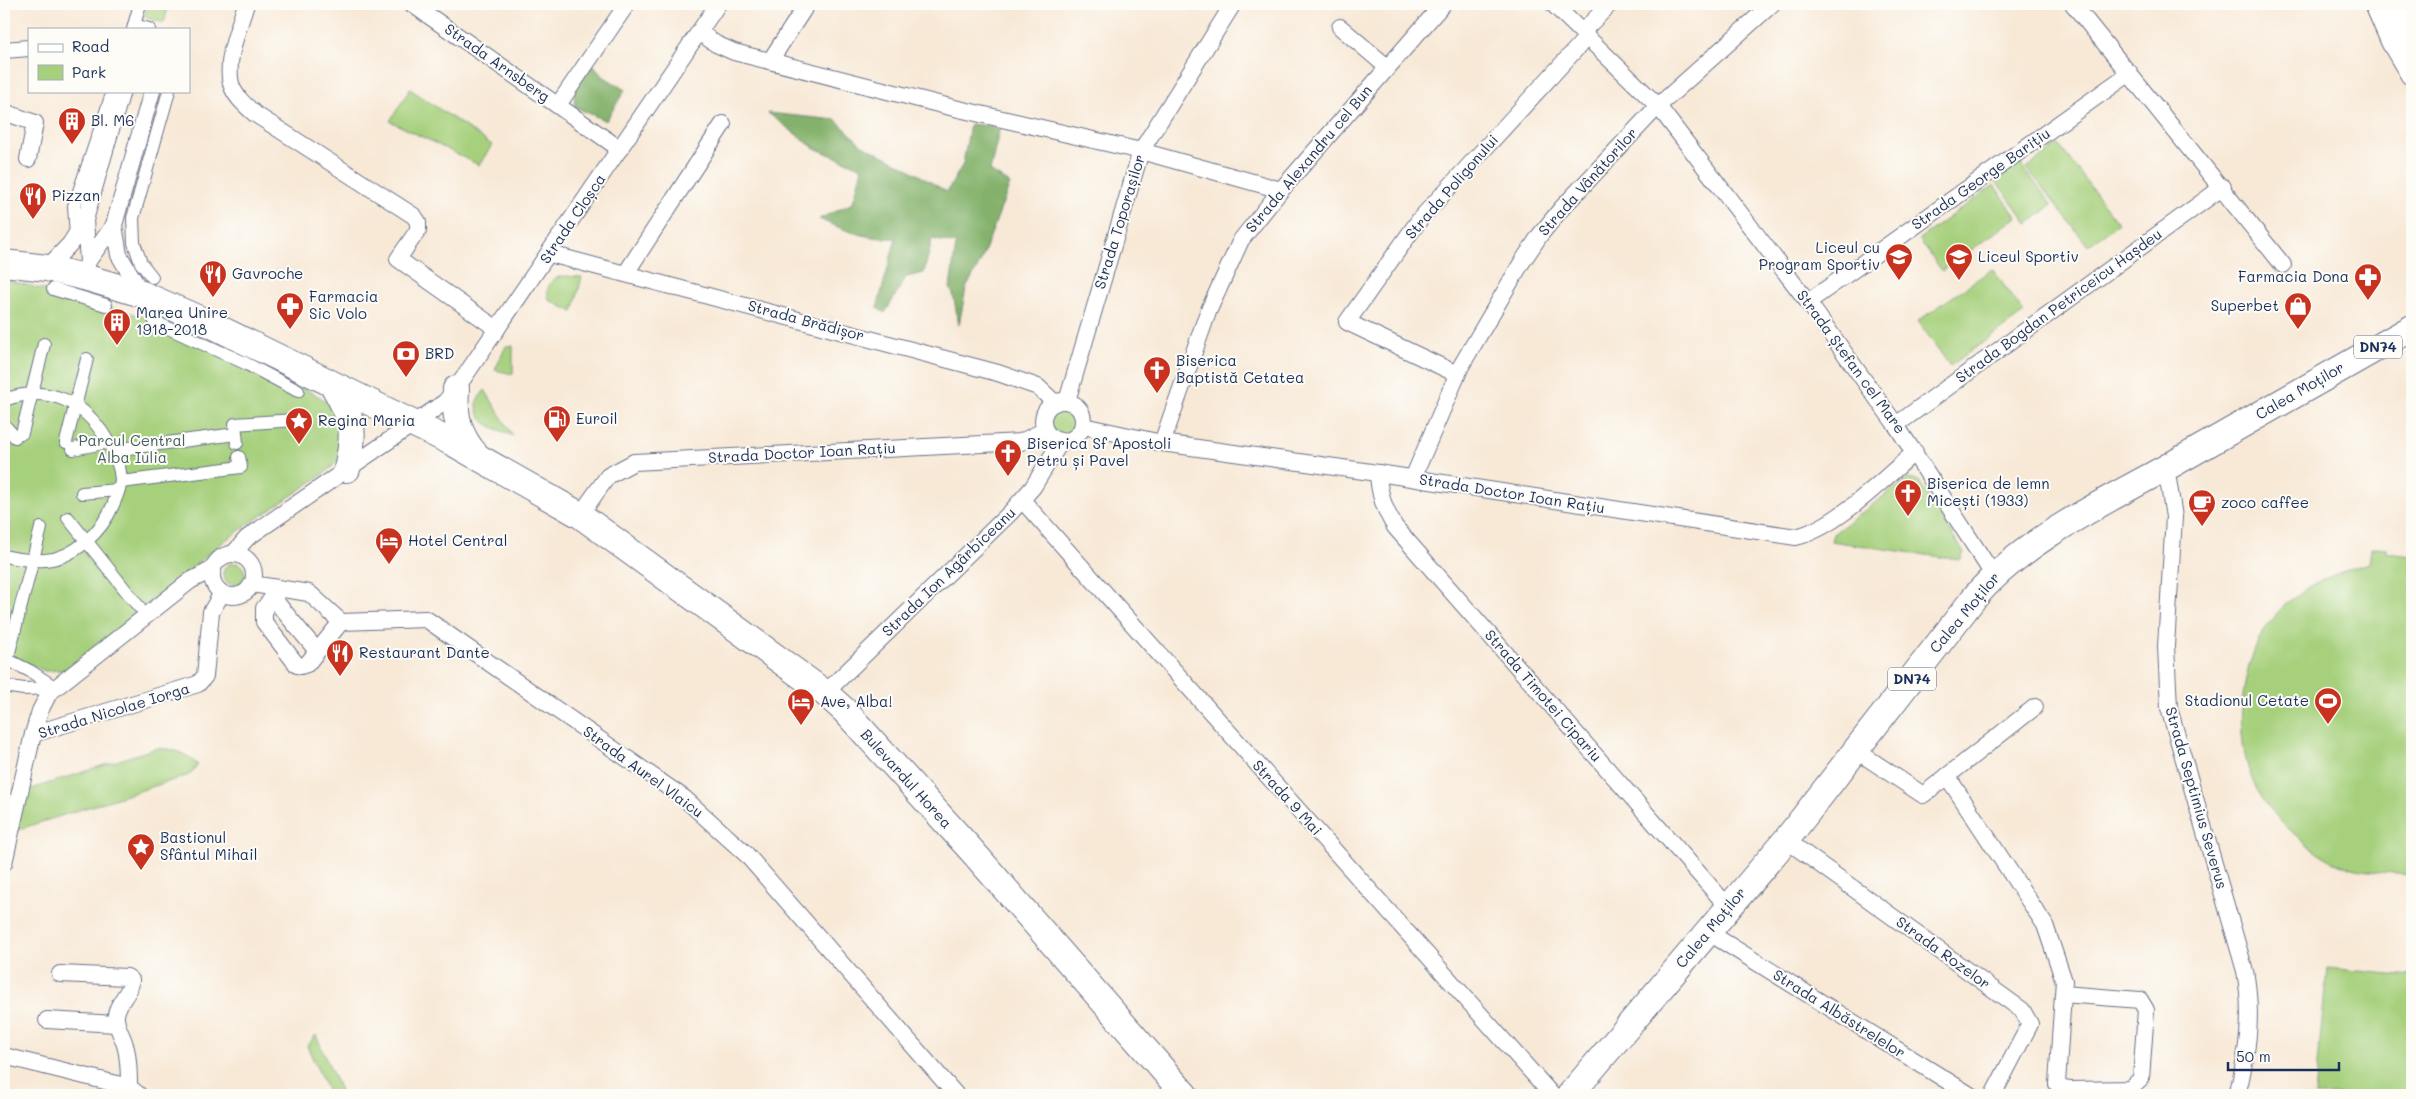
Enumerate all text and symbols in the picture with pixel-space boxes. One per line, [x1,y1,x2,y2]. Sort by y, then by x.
street label: Strada Arnsberg [441,18,554,106]
legend [28,28,190,92]
text: Road [72,36,109,56]
text: Park [72,62,106,82]
street label: Strada Alexandru cel Bun [1241,80,1376,236]
building icon: Bl. M6 [57,106,87,145]
place label: Bl. M6 [91,110,134,130]
street label: Strada Vânătorilor [1533,123,1641,240]
street label: Strada George Barițiu [1907,123,2054,235]
street label: Strada Poligonului [1400,130,1502,243]
street label: Strada Toporașilor [1089,152,1150,292]
street label: Strada Cloșca [535,170,610,268]
restaurant icon: Pizzan [18,181,48,220]
place label: Pizzan [52,185,100,205]
street label: Strada Bogdan Petriceicu Hașdeu [1951,223,2166,388]
place label: Liceul cu Program Sportiv [1759,237,1880,274]
school or university icon: Liceul cu Program Sportiv [1884,242,1914,281]
school or university icon: Liceul Sportiv [1944,242,1974,281]
place label: Liceul Sportiv [1978,246,2079,266]
restaurant icon: Gavroche [198,259,228,298]
pharmacy icon: Farmacia Dona [2353,262,2383,301]
place label: Gavroche [232,263,303,283]
place label: Farmacia Dona [2238,266,2349,286]
place label: Farmacia Sic Volo [309,286,378,323]
street label: Strada Ștefan cel Mare [1792,286,1911,438]
pharmacy icon: Farmacia Sic Volo [275,291,305,330]
shop icon: Superbet [2283,291,2313,330]
street label: Strada Brădișor [746,295,867,346]
place label: Superbet [2211,295,2279,315]
place label: Marea Unire 1918-2018 [136,302,228,339]
building icon: Marea Unire 1918-2018 [102,307,132,346]
road number: DN74 [2354,336,2402,358]
bank icon: BRD [391,339,421,378]
place label: BRD [425,343,454,363]
place label: Biserica Baptistă Cetatea [1176,350,1304,387]
church icon: Biserica Baptistă Cetatea [1142,355,1172,394]
street label: Calea Moților [2251,357,2348,425]
fuel station icon: Euroil [542,404,572,443]
place icon: Regina Maria [284,406,314,445]
place label: Euroil [576,408,618,428]
place label: Regina Maria [318,410,415,430]
park label: Parcul Central Alba Iulia [78,430,186,467]
place label: Biserica Sf Apostoli Petru și Pavel [1027,433,1171,471]
street label: Strada Doctor Ioan Rațiu [708,437,896,468]
church icon: Biserica Sf Apostoli Petru și Pavel [993,438,1023,477]
street label: Strada Doctor Ioan Rațiu [1418,468,1606,519]
place label: Biserica de lemn Micești (1933) [1927,473,2049,511]
church icon: Biserica de lemn Micești (1933) [1893,478,1923,517]
cafe icon: zoco caffee [2187,488,2217,527]
place label: zoco caffee [2221,492,2309,512]
street label: Strada Ion Agârbiceanu [877,502,1019,640]
hotel icon: Hotel Central [374,526,404,565]
place label: Hotel Central [408,530,508,550]
street label: Calea Moților [1925,568,2005,658]
street label: Strada Timotei Cipariu [1481,625,1607,766]
restaurant icon: Restaurant Dante [325,638,355,677]
place label: Restaurant Dante [359,642,490,662]
road number: DN74 [1888,668,1936,691]
street label: Strada Nicolae Iorga [36,678,192,743]
sports icon: Stadionul Cetate [2313,686,2343,725]
hotel icon: Ave, Alba! [786,687,816,726]
place label: Stadionul Cetate [2185,690,2309,710]
place label: Ave, Alba! [820,691,892,711]
street label: Strada Septimius Severus [2161,704,2233,891]
street label: Strada Aurel Vlaicu [579,721,708,822]
street label: Bulevardul Horea [857,724,957,832]
street label: Strada 9 Mai [1248,755,1327,839]
place label: Bastionul Sfântul Mihail [160,827,257,864]
place icon: Bastionul Sfântul Mihail [126,832,156,871]
street label: Calea Moților [1671,883,1751,973]
street label: Strada Rozelor [1892,911,1995,993]
street label: Strada Albăstrelelor [1770,964,1910,1062]
scale bar [2228,1039,2340,1071]
text: 50 m [2236,1046,2271,1066]

